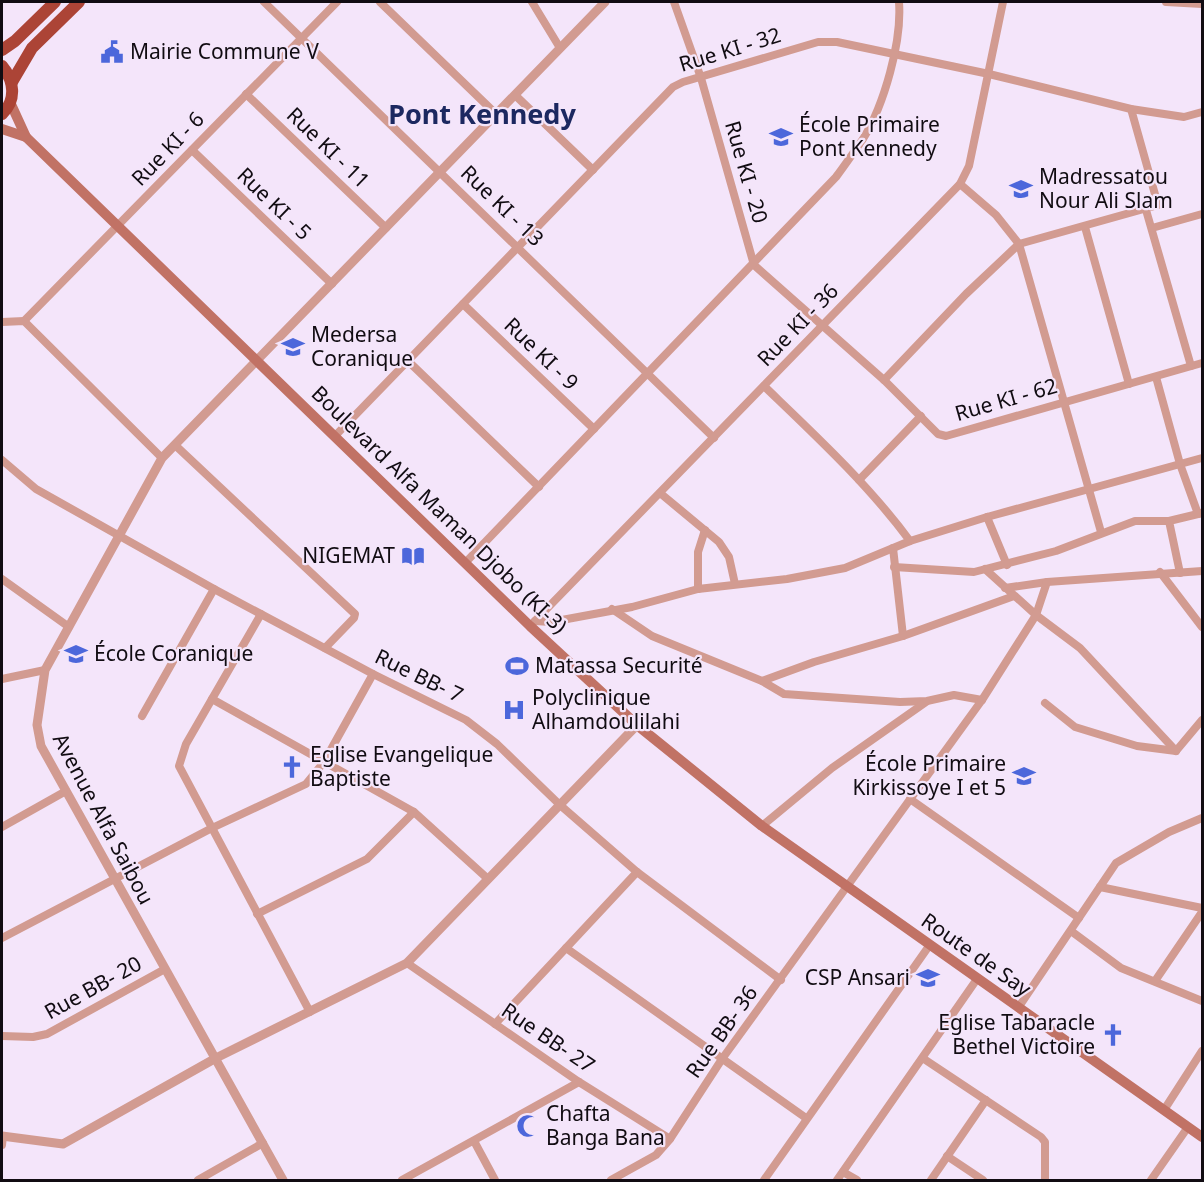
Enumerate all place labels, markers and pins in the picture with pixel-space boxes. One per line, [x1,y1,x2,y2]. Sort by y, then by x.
place label: Mairie Commune V [130,37,319,65]
public building icon: Mairie Commune V [99,39,125,65]
place label: École Primaire Pont Kennedy [799,110,940,162]
school or university icon: École Primaire Pont Kennedy [768,124,794,150]
place label: Madressatou Nour Ali Slam [1039,162,1173,214]
school or university icon: Madressatou Nour Ali Slam [1008,176,1034,202]
place label: Medersa Coranique [311,320,413,372]
school or university icon: Medersa Coranique [280,334,306,360]
place label: NIGEMAT [302,541,395,569]
library icon: NIGEMAT [400,543,426,569]
place label: École Coranique [94,639,253,667]
school or university icon: École Coranique [63,641,89,667]
place label: Matassa Securité [535,651,703,679]
sports icon: Matassa Securité [504,653,530,679]
place label: Polyclinique Alhamdoulilahi [532,683,680,735]
hospital icon: Polyclinique Alhamdoulilahi [501,697,527,723]
place label: Eglise Evangelique Baptiste [310,740,493,792]
place label: École Primaire Kirkissoye I et 5 [852,749,1006,801]
church icon: Eglise Evangelique Baptiste [279,754,305,780]
school or university icon: École Primaire Kirkissoye I et 5 [1011,763,1037,789]
place label: CSP Ansari [805,963,910,991]
school or university icon: CSP Ansari [915,965,941,991]
place label: Eglise Tabaracle Bethel Victoire [938,1008,1095,1060]
church icon: Eglise Tabaracle Bethel Victoire [1100,1022,1126,1048]
place label: Chafta Banga Bana [546,1099,665,1151]
mosque icon: Chafta Banga Bana [515,1113,541,1139]

